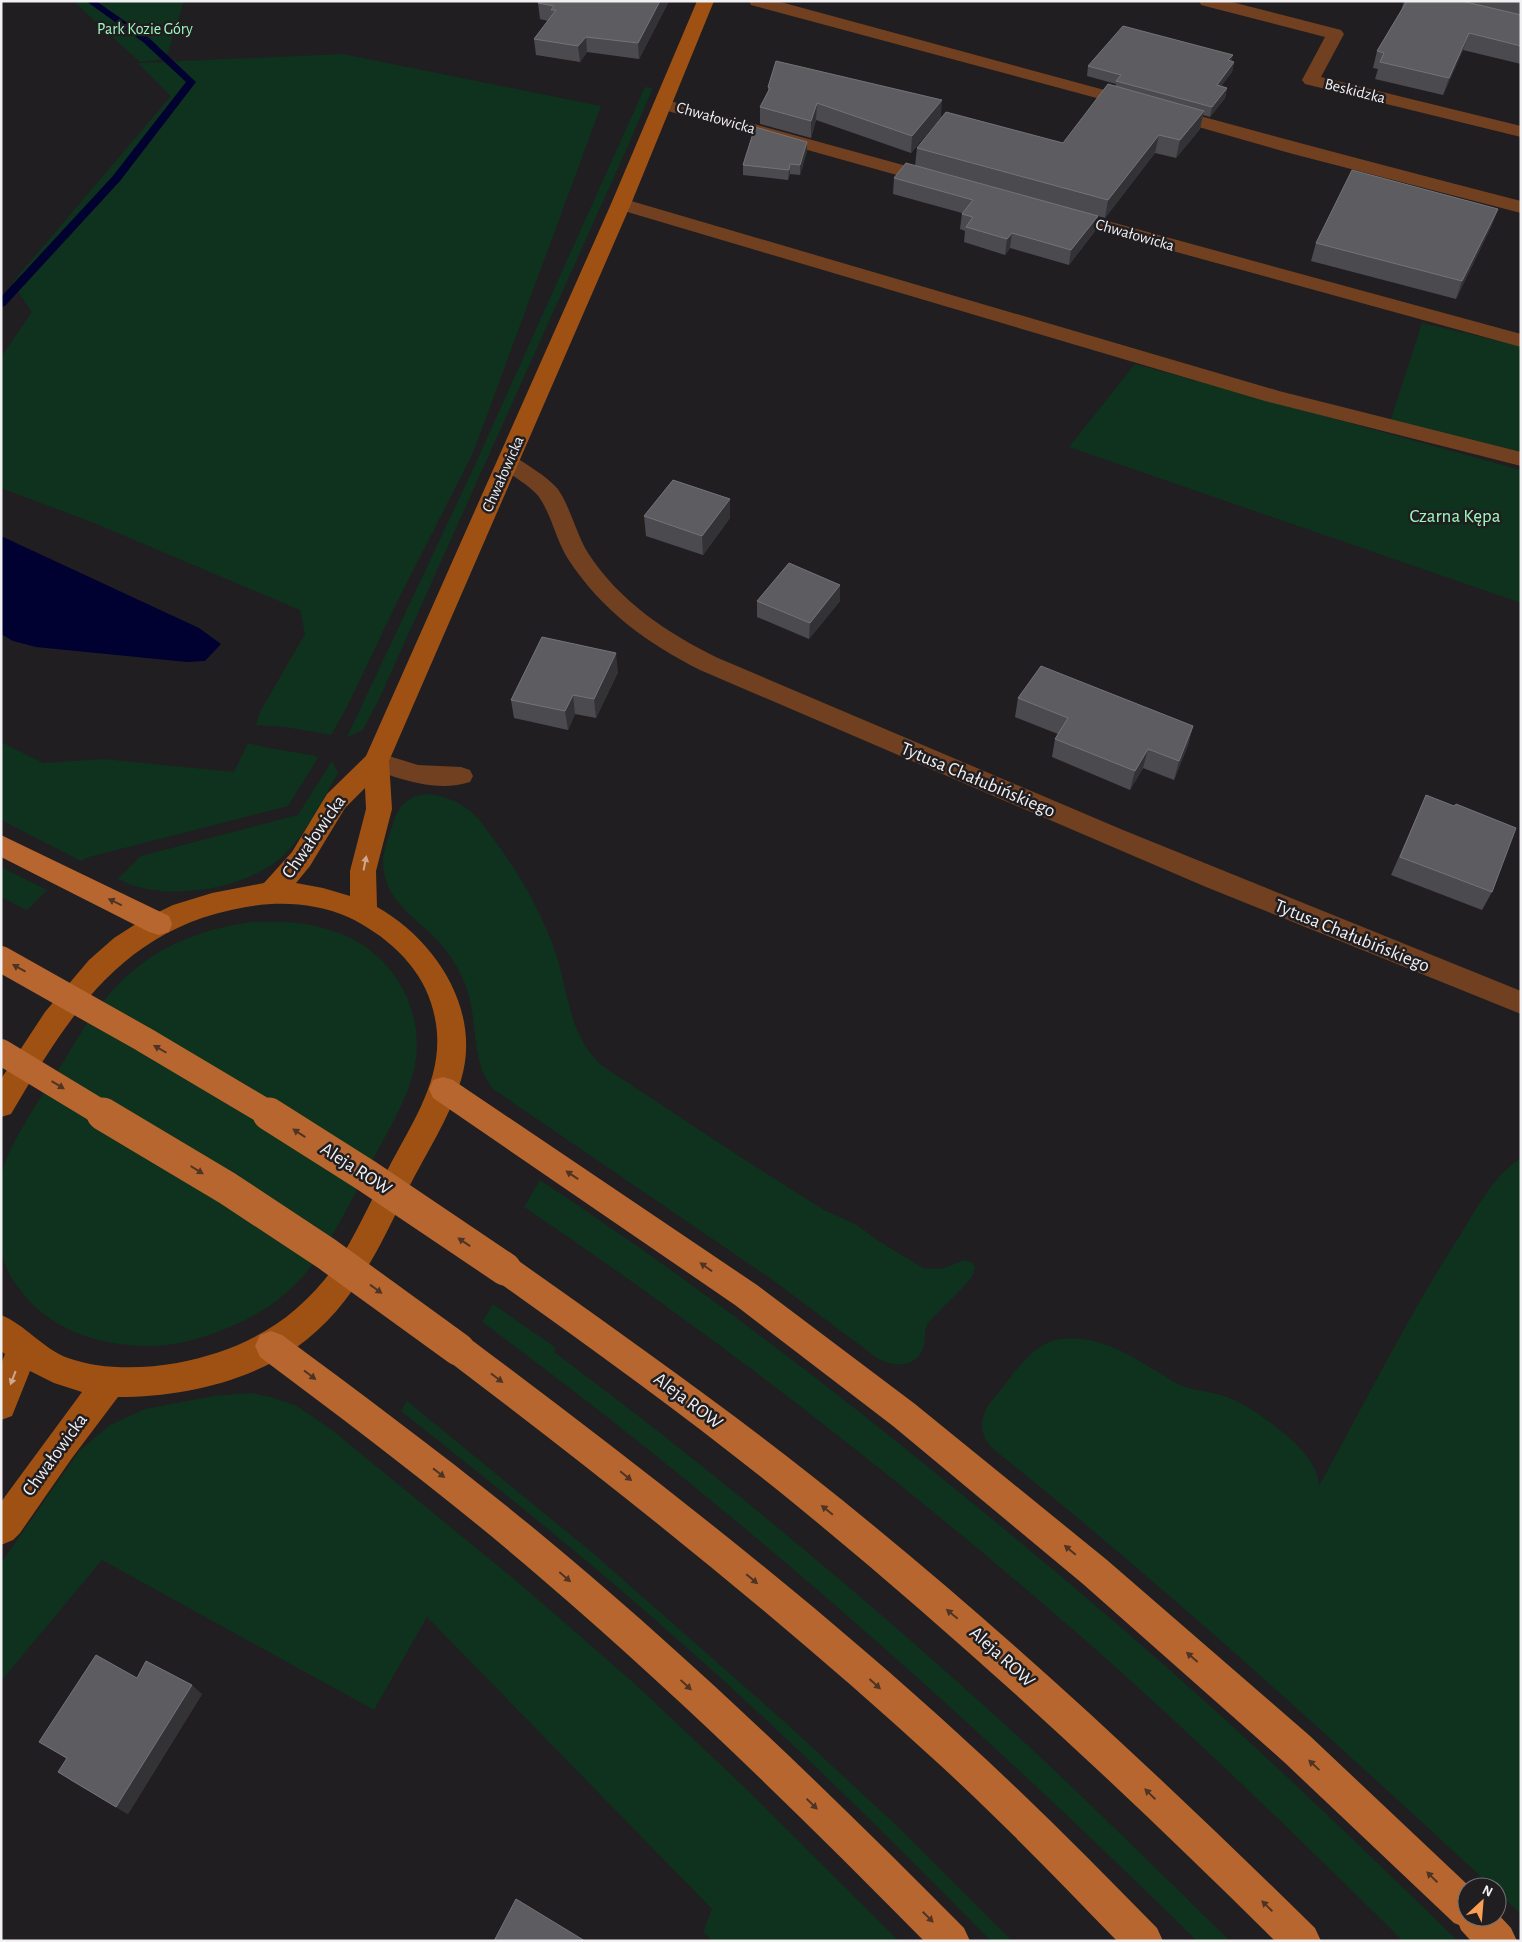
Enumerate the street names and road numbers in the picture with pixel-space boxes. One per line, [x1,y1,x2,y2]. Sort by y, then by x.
street label: Beskidzka [1323,76,1387,106]
street label: Chwałowicka [675,99,757,137]
street label: Chwałowicka [1094,216,1176,254]
street label: Chwałowicka [479,434,527,514]
street label: Tytusa Chałubińskiego [898,739,1058,821]
street label: Chwałowicka [279,792,350,882]
street label: Tytusa Chałubińskiego [1272,896,1432,976]
street label: Aleja ROW [317,1139,395,1199]
street label: Aleja ROW [650,1369,726,1433]
street label: Chwałowicka [19,1410,91,1500]
street label: Aleja ROW [966,1623,1038,1691]

